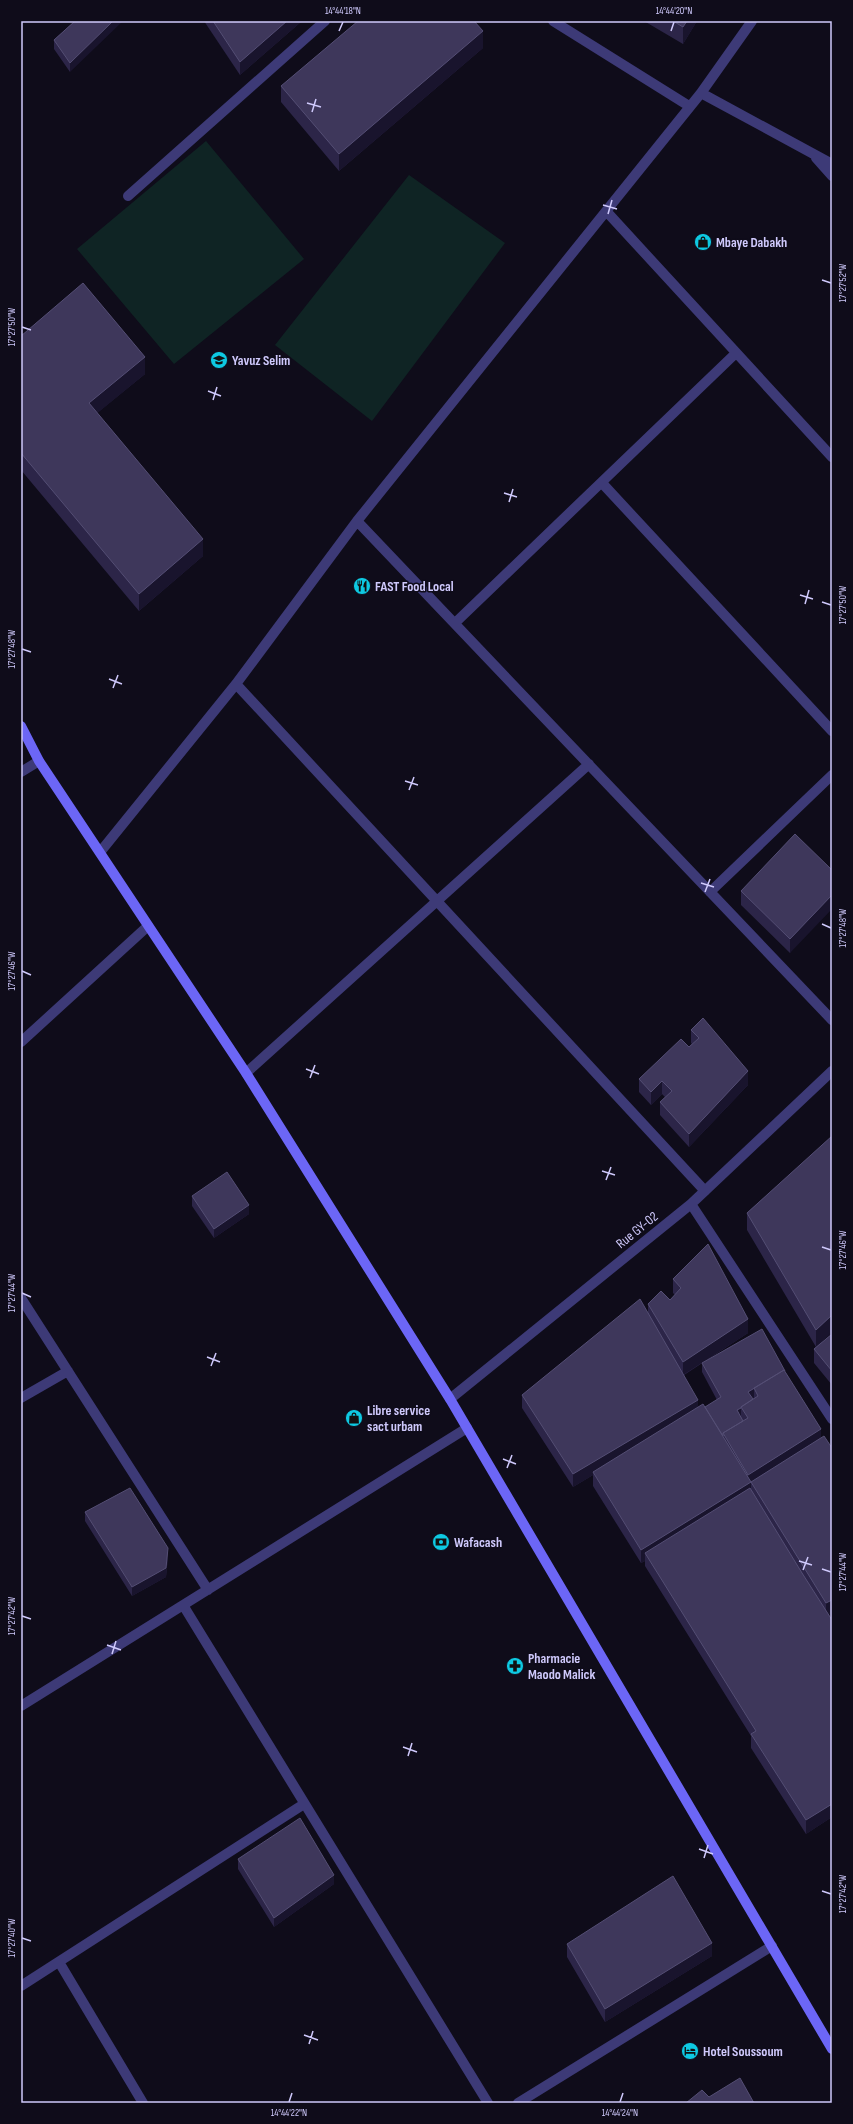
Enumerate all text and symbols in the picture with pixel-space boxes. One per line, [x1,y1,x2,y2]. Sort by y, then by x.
text: 14°44'18"N [325,5,361,17]
text: 14°44'20"N [656,5,692,17]
shop icon: Mbaye Dabakh [693,232,713,252]
place label: Mbaye Dabakh [716,234,787,251]
text: 17°27'52"W [837,263,849,302]
text: 17°27'50"W [6,307,18,346]
school or university icon: Yavuz Selim [209,350,229,370]
place label: Yavuz Selim [232,352,290,369]
restaurant icon: FAST Food Local [352,576,372,596]
place label: FAST Food Local [375,578,454,595]
text: 17°27'50"W [837,585,849,624]
text: 17°27'48"W [6,629,18,668]
text: 17°27'48"W [837,908,849,947]
text: 17°27'46"W [6,951,18,990]
street label: Rue GY-02 [613,1208,662,1252]
text: 17°27'46"W [837,1230,849,1269]
text: 17°27'44"W [6,1273,18,1312]
place label: Libre service sact urbam [367,1402,430,1435]
shop icon: Libre service sact urbam [344,1408,364,1428]
bank icon: Wafacash [431,1532,451,1552]
place label: Wafacash [454,1534,502,1551]
text: 17°27'44"W [837,1552,849,1591]
text: 17°27'42"W [6,1596,18,1635]
place label: Pharmacie Maodo Malick [528,1650,595,1683]
pharmacy icon: Pharmacie Maodo Malick [505,1656,525,1676]
text: 17°27'42"W [837,1874,849,1913]
text: 17°27'40"W [6,1918,18,1957]
hotel icon: Hotel Soussoum [680,2041,700,2061]
place label: Hotel Soussoum [703,2043,783,2060]
text: 14°44'22"N [271,2107,307,2119]
text: 14°44'24"N [602,2107,638,2119]

